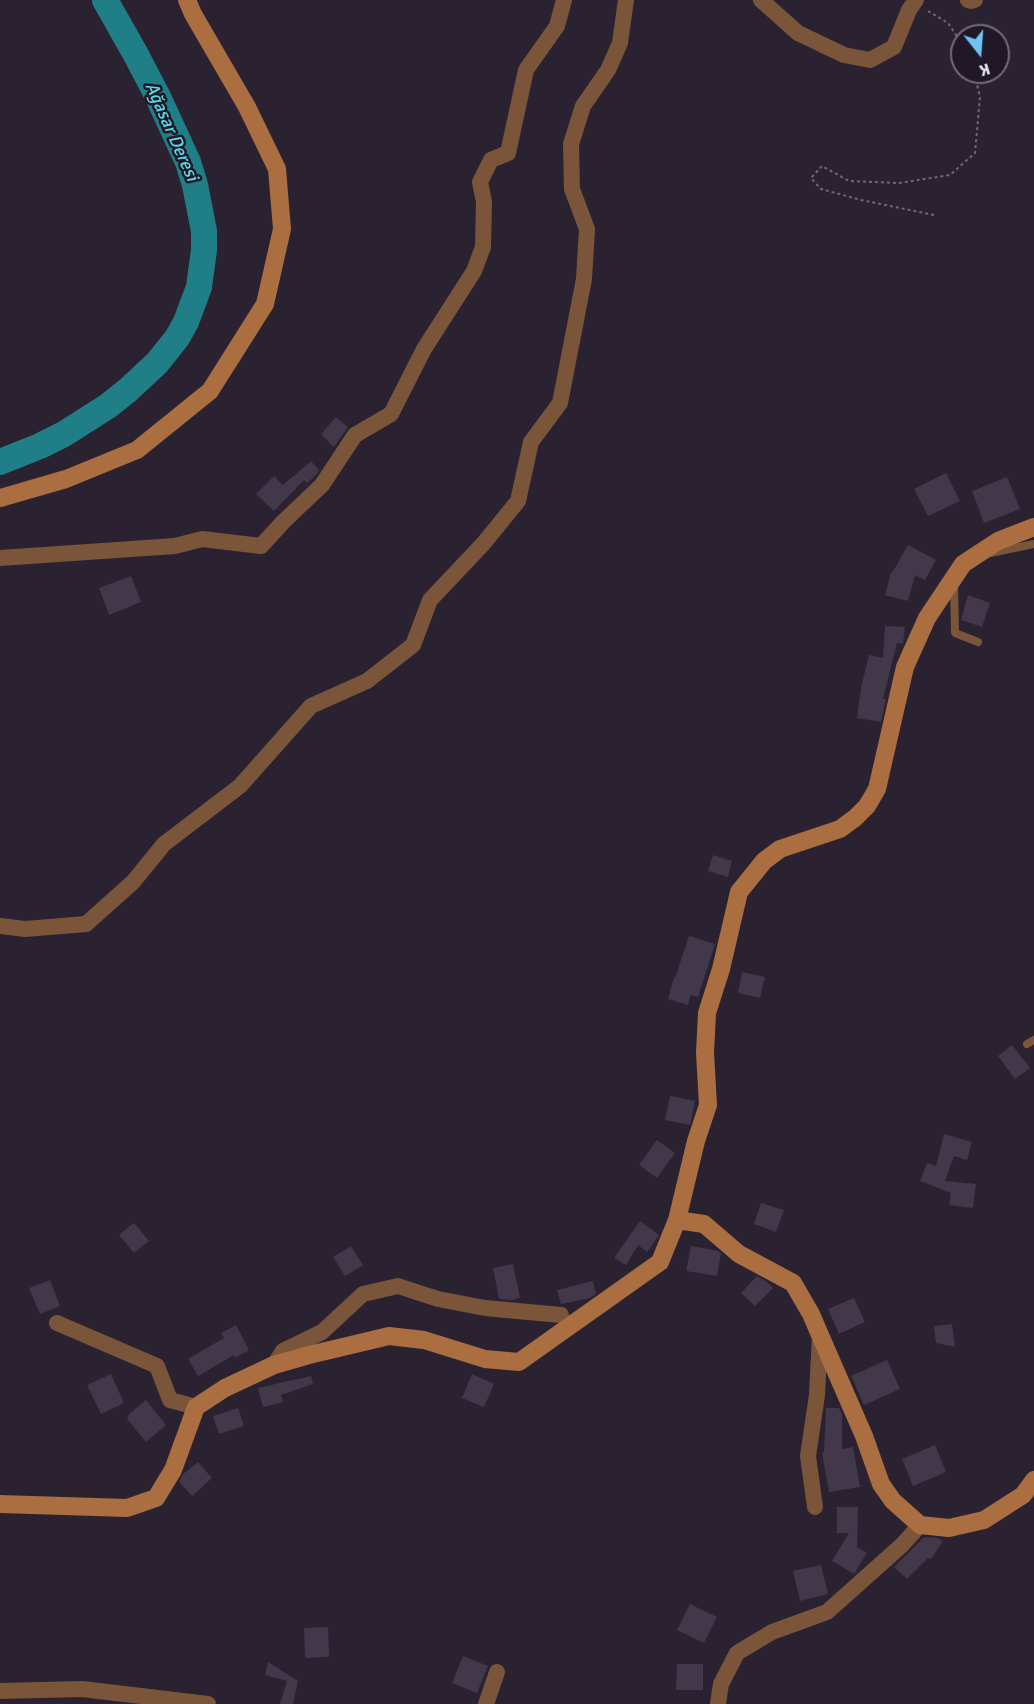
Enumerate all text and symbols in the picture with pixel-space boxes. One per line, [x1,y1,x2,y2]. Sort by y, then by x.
north arrow [950,24,1010,84]
text: K [977,58,992,80]
water label: Ağasar Deresi [140,79,202,185]

